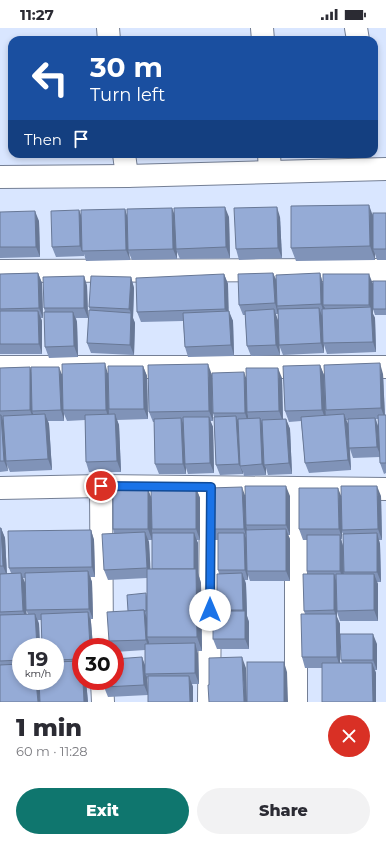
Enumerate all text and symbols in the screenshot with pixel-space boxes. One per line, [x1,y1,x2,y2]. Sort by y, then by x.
text: 11:27 [20,5,54,24]
text: 30 m [90,50,163,84]
icon: left [24,52,76,104]
text: Turn left [90,84,165,106]
icon: arrive [70,128,92,150]
text: Then [24,130,62,149]
pin [84,469,118,503]
icon: arrive [90,475,112,497]
position arrow [189,589,231,631]
speed limit sign: 30 [72,638,124,690]
text: 19 [28,647,48,671]
text: km/h [25,667,51,680]
text: 1 min [16,713,82,742]
button: close [328,715,370,757]
text: 60 m · 11:28 [16,743,88,759]
button: Exit [16,788,189,834]
button: Share [197,788,370,834]

